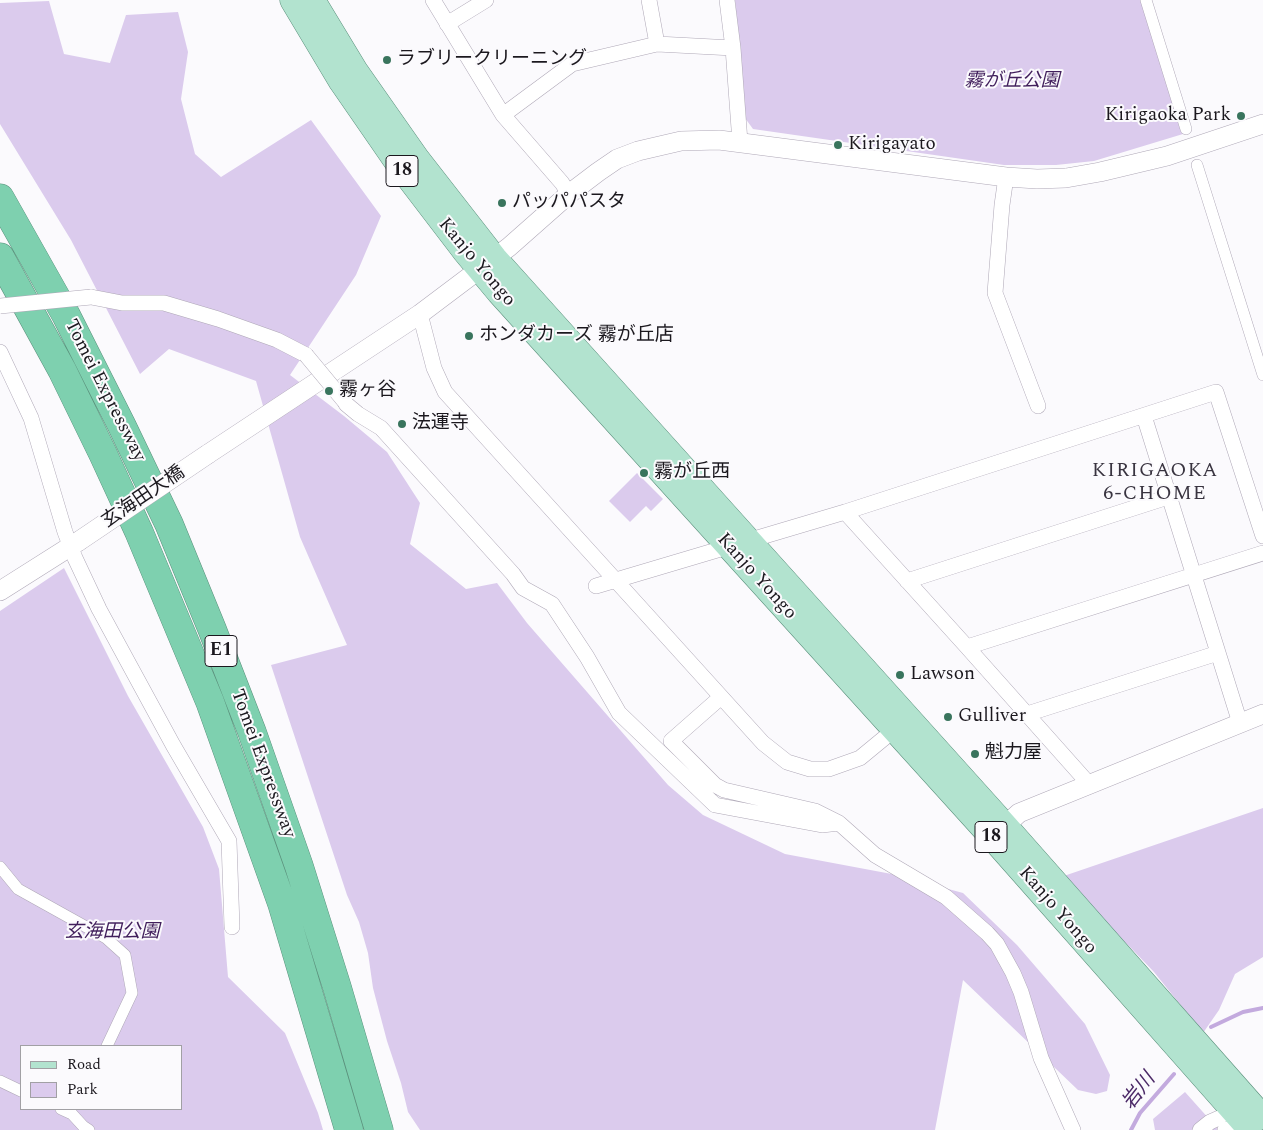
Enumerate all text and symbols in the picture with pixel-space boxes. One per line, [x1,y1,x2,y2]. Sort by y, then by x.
place label: ラブリークリーニング [397,49,587,71]
marker: ラブリークリーニング [381,54,393,66]
park label: 霧が丘公園 [965,71,1059,93]
place label: Kirigaoka Park [1105,105,1231,127]
marker: Kirigaoka Park [1235,110,1247,122]
place label: Kirigayato [848,134,936,156]
marker: Kirigayato [832,139,844,151]
road number: 18 [386,156,418,187]
place label: パッパパスタ [512,192,626,214]
marker: パッパパスタ [496,197,508,209]
street label: Kanjo Yongo [432,214,520,312]
street label: Tomei Expressway [58,316,150,466]
place label: ホンダカーズ 霧が丘店 [479,325,674,347]
marker: ホンダカーズ 霧が丘店 [463,330,475,342]
place label: 霧ヶ谷 [339,380,396,402]
marker: 霧ヶ谷 [323,385,335,397]
place label: 法運寺 [412,413,469,435]
marker: 法運寺 [396,418,408,430]
district label: KIRIGAOKA 6-CHOME [1091,460,1219,507]
street label: 玄海田大橋 [98,462,190,534]
place label: 霧が丘西 [654,462,730,484]
marker: 霧が丘西 [638,467,650,479]
street label: Kanjo Yongo [711,529,801,625]
road number: E1 [205,636,237,666]
place label: Lawson [910,664,975,686]
marker: Lawson [894,669,906,681]
street label: Tomei Expressway [225,687,299,841]
place label: Gulliver [958,706,1026,728]
marker: Gulliver [942,711,954,723]
place label: 魁力屋 [985,743,1042,765]
marker: 魁力屋 [969,748,981,760]
road number: 18 [975,822,1007,852]
street label: Kanjo Yongo [1013,863,1101,959]
park label: 玄海田公園 [65,922,159,944]
legend [20,1045,182,1110]
text: Road [67,1053,101,1076]
water label: 岩川 [1118,1069,1162,1115]
text: Park [67,1078,98,1101]

